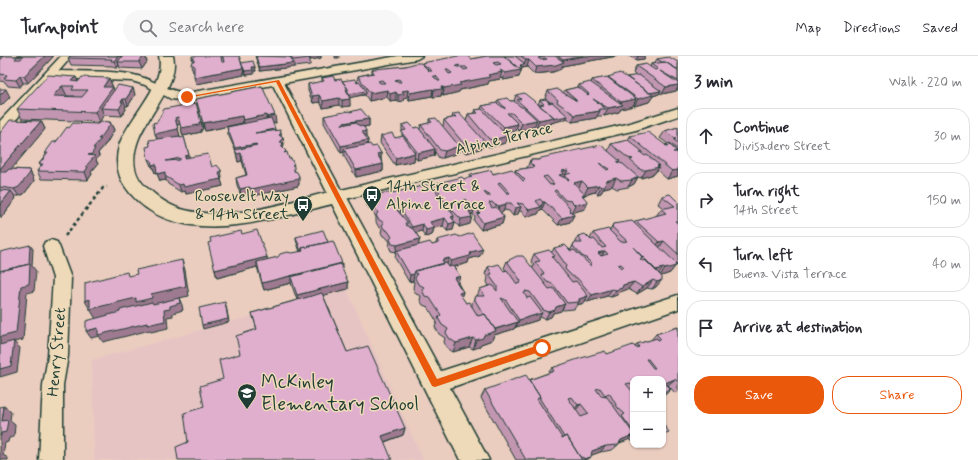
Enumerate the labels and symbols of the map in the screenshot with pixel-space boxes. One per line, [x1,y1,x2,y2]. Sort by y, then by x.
route end [178,88,196,106]
street label: Alpine Terrace [453,117,555,160]
place label: 14th Street & Alpine Terrace [386,176,486,215]
bus stop icon: 14th Street & Alpine Terrace [361,184,383,212]
place label: Roosevelt Way & 14th Street [195,186,290,225]
bus stop icon: Roosevelt Way & 14th Street [292,194,314,222]
street label: Henry Street [43,307,71,397]
route start [533,339,551,357]
place label: McKinley Elementary School [261,370,419,417]
school or university icon: McKinley Elementary School [236,382,258,410]

